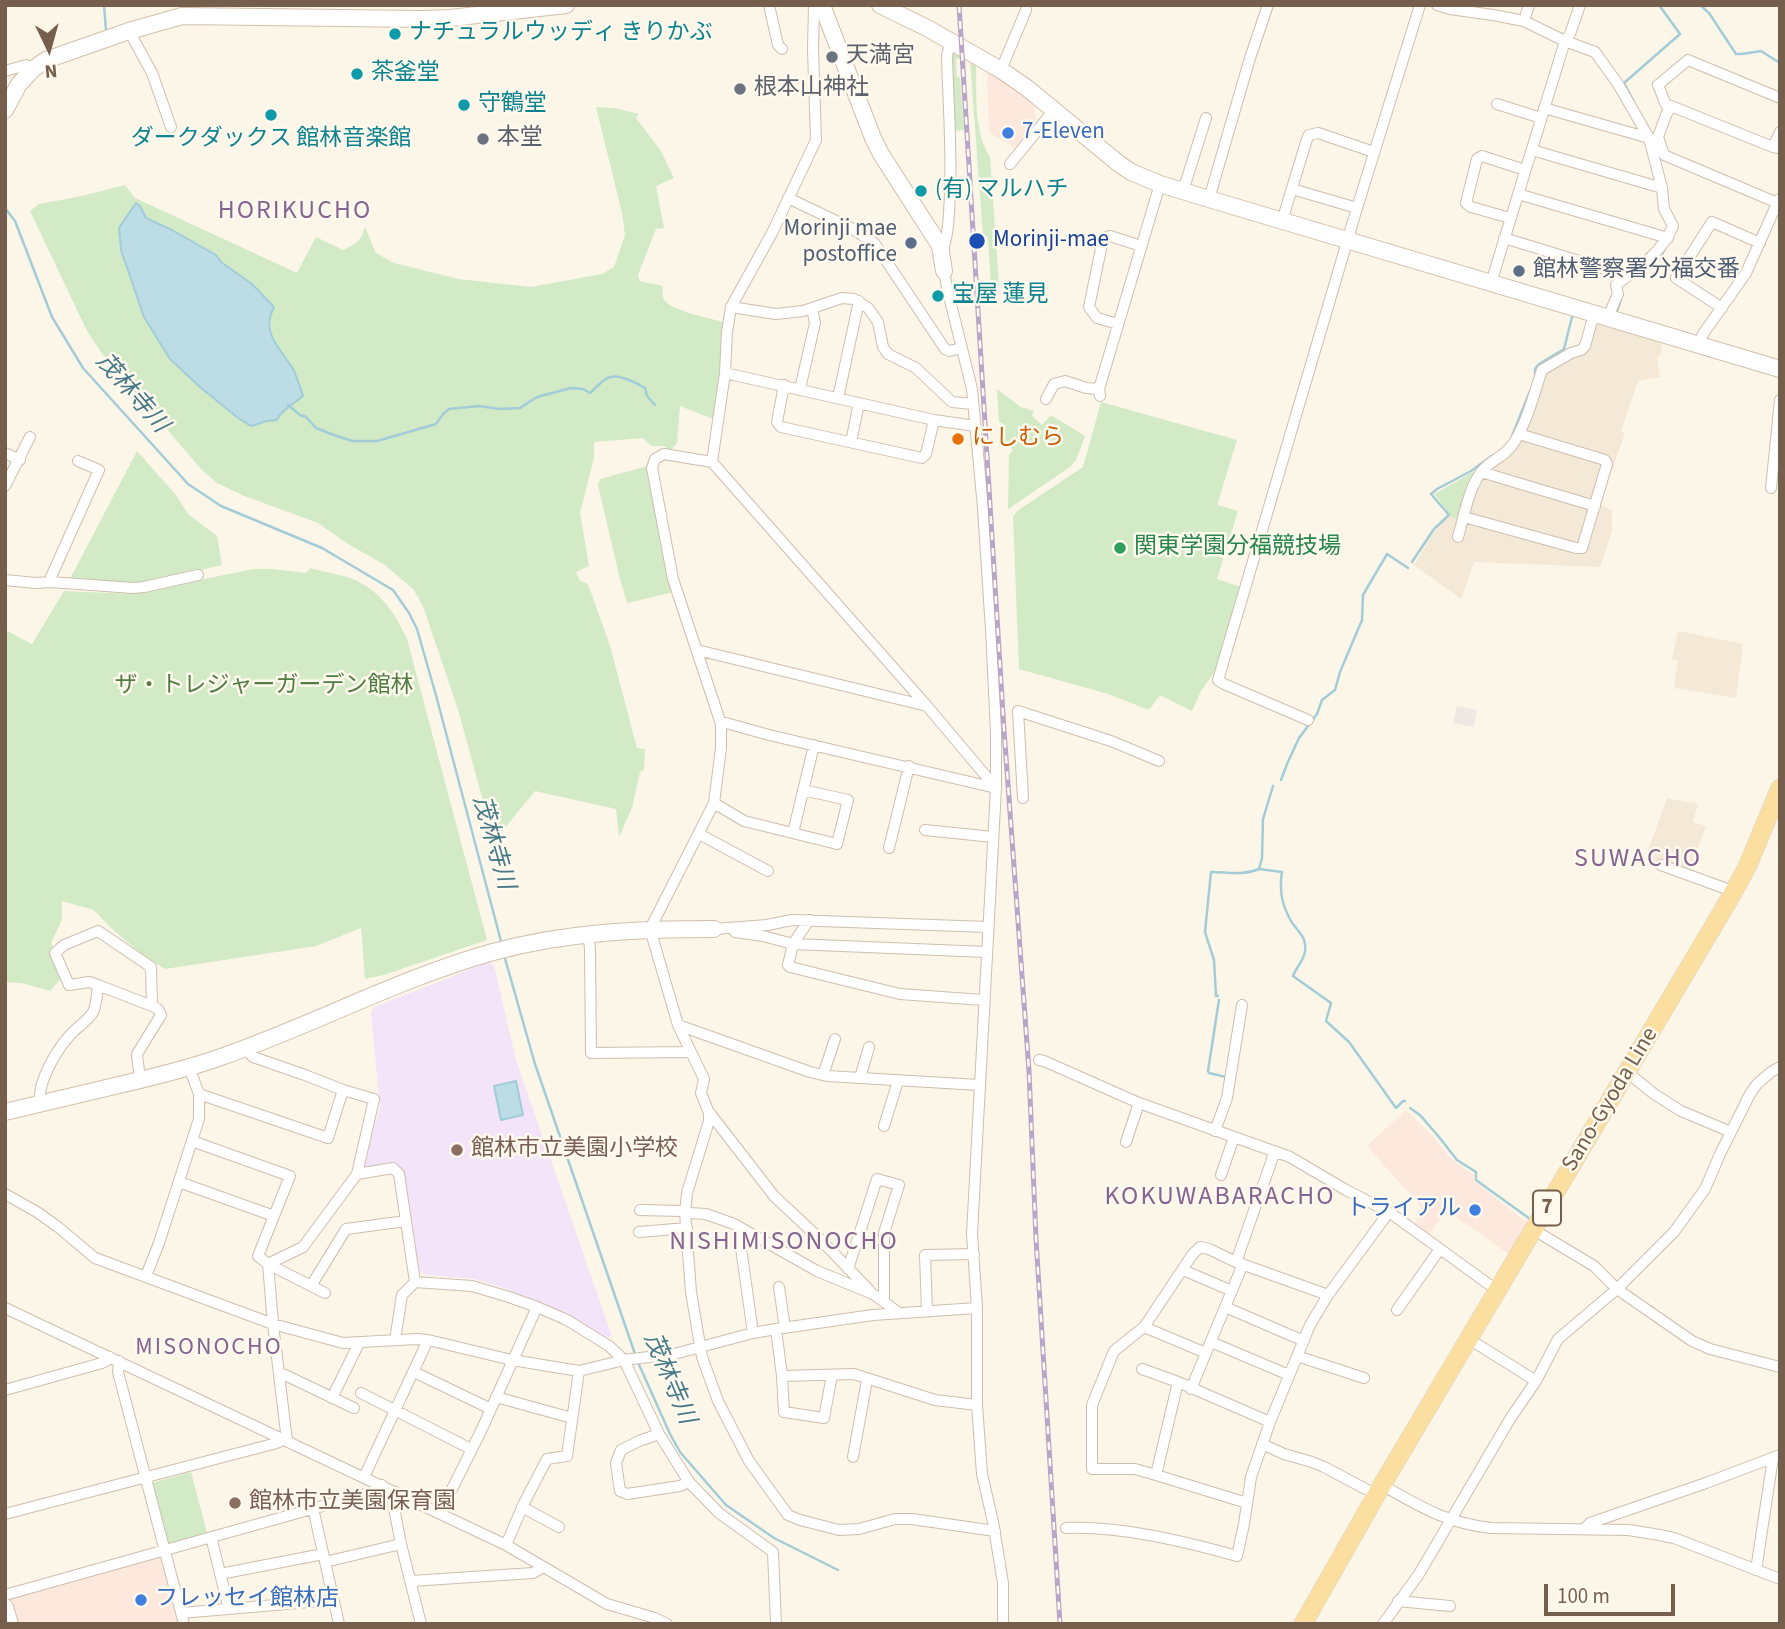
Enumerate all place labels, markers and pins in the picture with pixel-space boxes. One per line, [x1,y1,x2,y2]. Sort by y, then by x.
place label: ナチュラルウッディ きりかぶ [409,20,713,48]
marker: ナチュラルウッディ きりかぶ [387,26,403,42]
place label: 天満宮 [846,43,915,71]
marker: 天満宮 [824,49,840,65]
place label: 茶釜堂 [371,60,440,88]
marker: 茶釜堂 [349,66,365,82]
place label: 根本山神社 [754,75,869,103]
marker: 根本山神社 [732,81,748,97]
place label: 守鶴堂 [478,91,547,119]
marker: 守鶴堂 [456,97,472,113]
marker: ダークダックス 館林音楽館 [263,107,279,123]
place label: 7-Eleven [1022,119,1105,147]
place label: 本堂 [497,125,543,153]
marker: 7-Eleven [1000,125,1016,141]
place label: ダークダックス 館林音楽館 [131,126,411,154]
marker: 本堂 [475,131,491,147]
place label: (有) マルハチ [935,177,1069,205]
marker: (有) マルハチ [913,183,929,199]
place label: Morinji mae postoffice [784,216,897,270]
place label: Morinji-mae [993,227,1109,255]
marker: Morinji-mae [967,231,987,251]
marker: Morinji mae postoffice [903,235,919,251]
place label: 館林警察署分福交番 [1533,257,1740,285]
marker: 館林警察署分福交番 [1511,263,1527,279]
place label: 宝屋 蓮見 [952,282,1049,310]
marker: 宝屋 蓮見 [930,288,946,304]
place label: にしむら [972,425,1064,453]
marker: にしむら [950,431,966,447]
place label: 関東学園分福競技場 [1134,534,1341,562]
marker: 関東学園分福競技場 [1112,540,1128,556]
place label: 館林市立美園小学校 [471,1136,678,1164]
marker: 館林市立美園小学校 [449,1142,465,1158]
place label: トライアル [1346,1196,1461,1224]
marker: トライアル [1467,1202,1483,1218]
place label: 館林市立美園保育園 [249,1489,456,1517]
marker: 館林市立美園保育園 [227,1495,243,1511]
place label: フレッセイ館林店 [155,1586,339,1614]
marker: フレッセイ館林店 [133,1592,149,1608]

